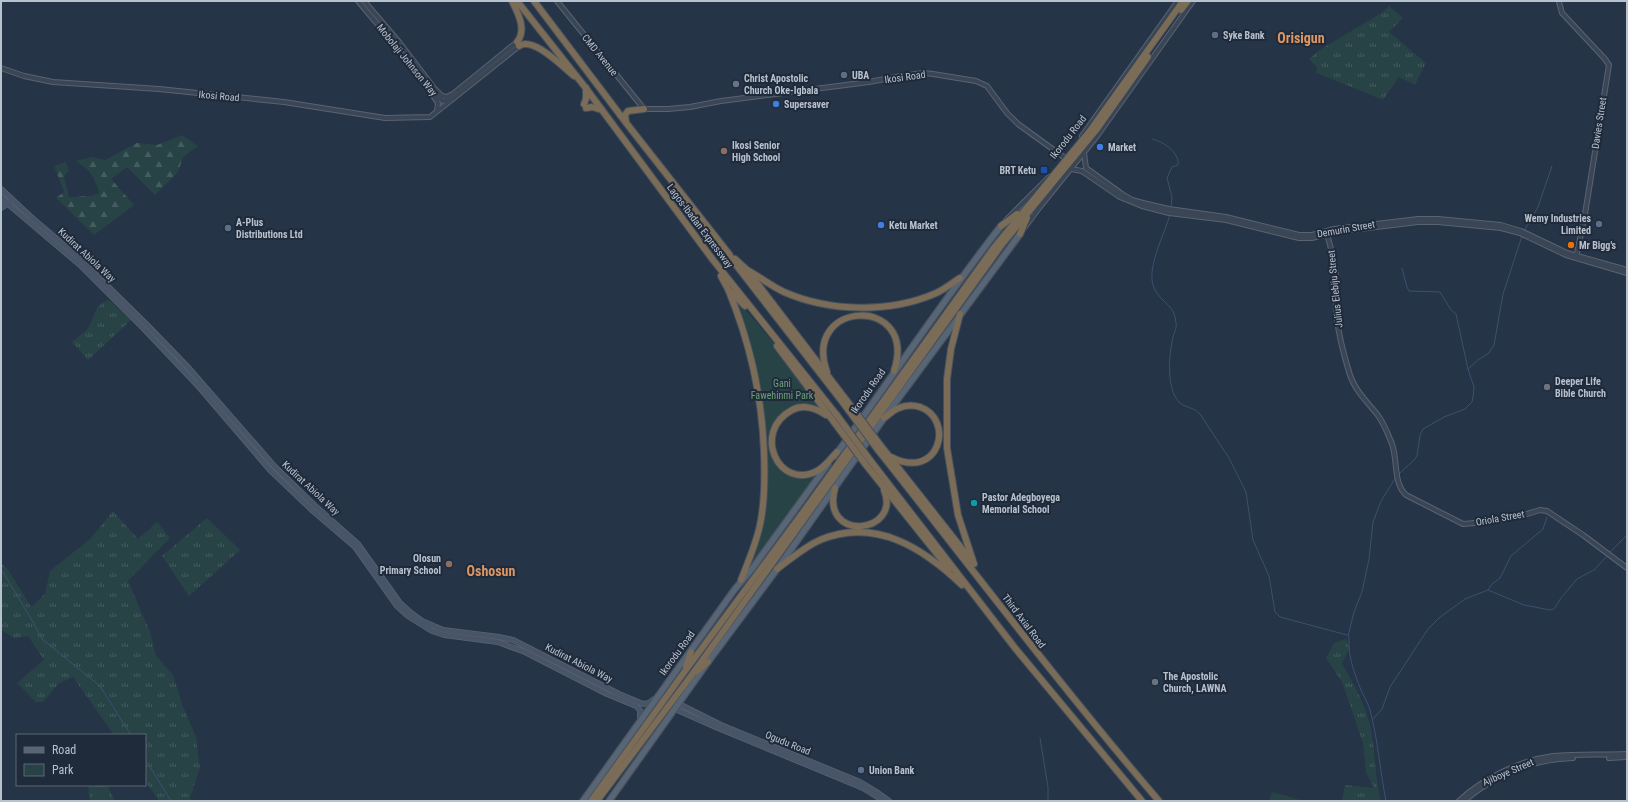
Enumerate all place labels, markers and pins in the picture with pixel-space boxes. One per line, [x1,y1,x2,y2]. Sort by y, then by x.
marker: Syke Bank [1210,30,1220,40]
place label: Syke Bank [1223,30,1265,41]
marker: UBA [839,70,849,80]
place label: UBA [852,70,869,81]
place label: Christ Apostolic Church Oke-Igbala [744,73,819,96]
marker: Christ Apostolic Church Oke-Igbala [731,79,741,89]
marker: Supersaver [771,99,781,109]
place label: Supersaver [784,99,830,110]
place label: Ikosi Senior High School [732,140,780,163]
marker: Market [1095,142,1105,152]
place label: Market [1108,142,1136,153]
marker: Ikosi Senior High School [719,146,729,156]
place label: BRT Ketu [999,165,1036,176]
marker: BRT Ketu [1039,165,1049,175]
place label: Wemy Industries Limited [1524,213,1591,236]
place label: A-Plus Distributions Ltd [236,217,303,240]
marker: Wemy Industries Limited [1594,219,1604,229]
marker: Ketu Market [876,220,886,230]
place label: Ketu Market [889,220,938,231]
marker: A-Plus Distributions Ltd [223,223,233,233]
marker: Mr Bigg's [1566,240,1576,250]
place label: Mr Bigg's [1579,240,1617,251]
place label: Deeper Life Bible Church [1555,376,1606,399]
marker: Deeper Life Bible Church [1542,382,1552,392]
place label: Pastor Adegboyega Memorial School [982,492,1060,515]
marker: Pastor Adegboyega Memorial School [969,498,979,508]
place label: Olosun Primary School [380,553,441,576]
marker: Olosun Primary School [444,559,454,569]
place label: The Apostolic Church, LAWNA [1163,671,1226,695]
marker: The Apostolic Church, LAWNA [1150,677,1160,687]
marker: Union Bank [856,765,866,775]
place label: Union Bank [869,765,915,776]

